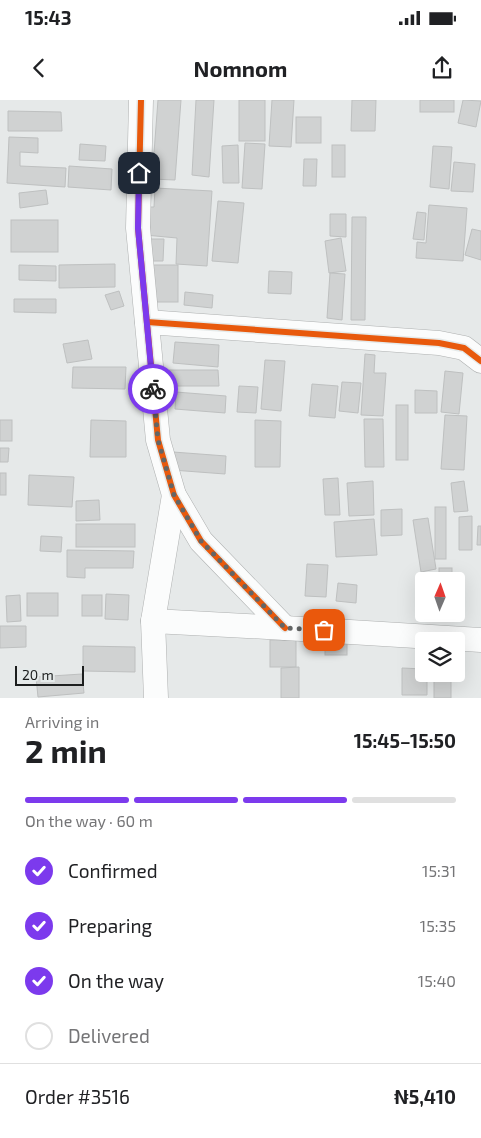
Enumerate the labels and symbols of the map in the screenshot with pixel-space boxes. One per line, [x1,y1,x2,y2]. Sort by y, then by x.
pin [118,152,160,194]
courier [128,364,178,414]
north arrow [415,572,465,622]
pin [303,609,345,651]
scale bar [15,663,84,686]

